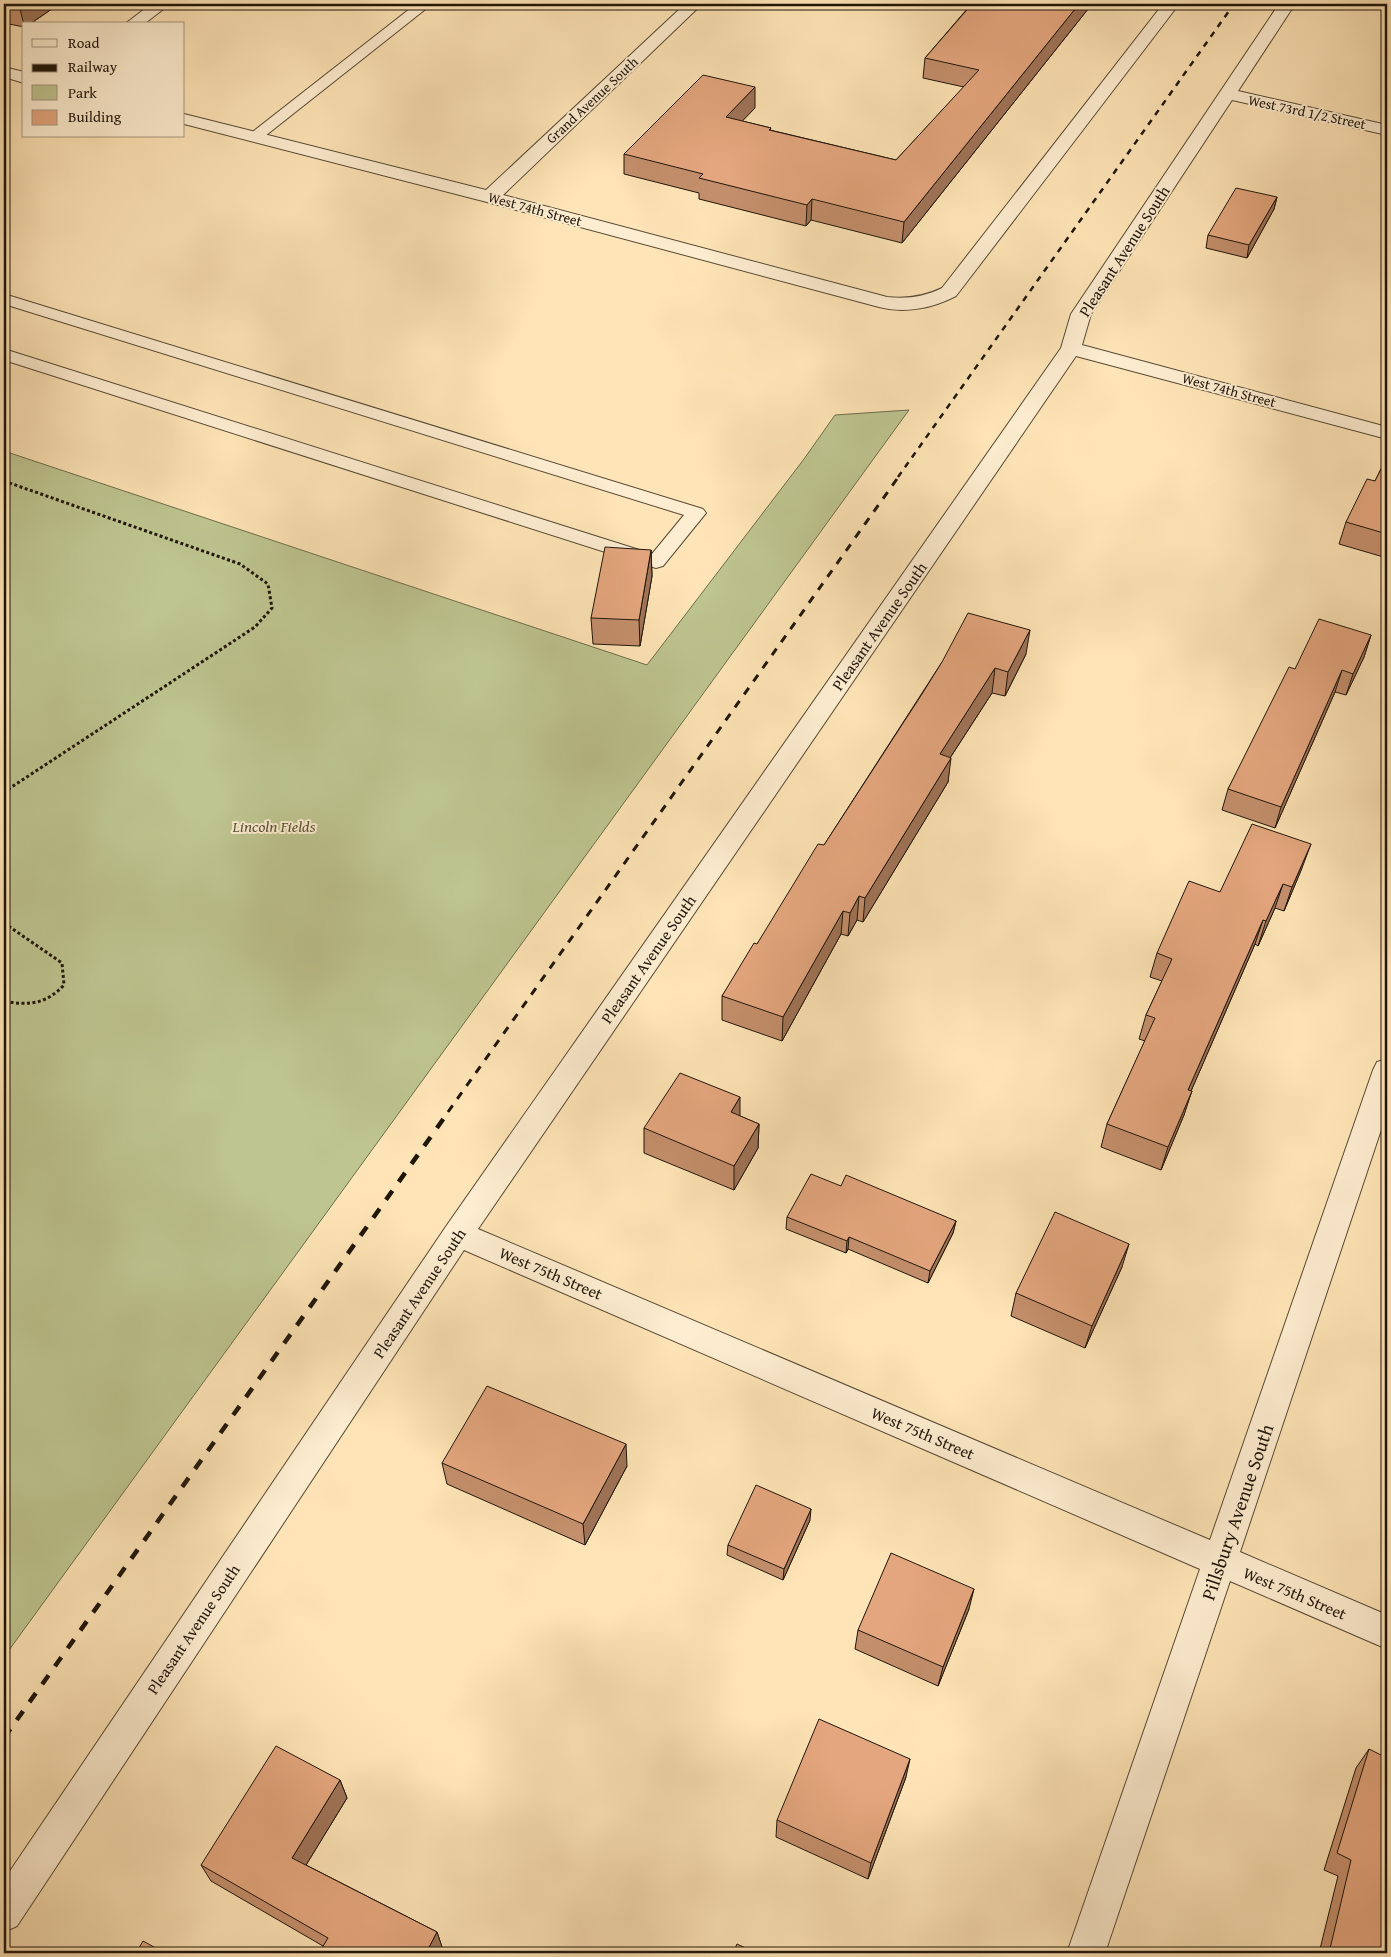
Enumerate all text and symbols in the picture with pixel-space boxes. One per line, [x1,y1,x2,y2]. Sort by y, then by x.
legend [22,22,185,138]
text: Road [68,32,99,53]
street label: Grand Avenue South [542,52,643,148]
text: Railway [68,56,118,77]
text: Park [68,82,97,103]
street label: West 73rd 1/2 Street [1246,90,1368,134]
text: Building [68,106,122,127]
street label: Pleasant Avenue South [1072,181,1176,321]
street label: West 74th Street [486,187,584,231]
street label: West 74th Street [1180,368,1278,412]
street label: Pleasant Avenue South [826,557,932,695]
park label: Lincoln Fields [231,814,316,838]
street label: Pleasant Avenue South [595,890,701,1028]
street label: Pleasant Avenue South [367,1223,472,1363]
street label: West 75th Street [496,1240,607,1306]
street label: West 75th Street [868,1400,979,1466]
street label: Pillsbury Avenue South [1194,1420,1280,1604]
street label: Pleasant Avenue South [141,1559,246,1699]
street label: West 75th Street [1240,1560,1351,1626]

